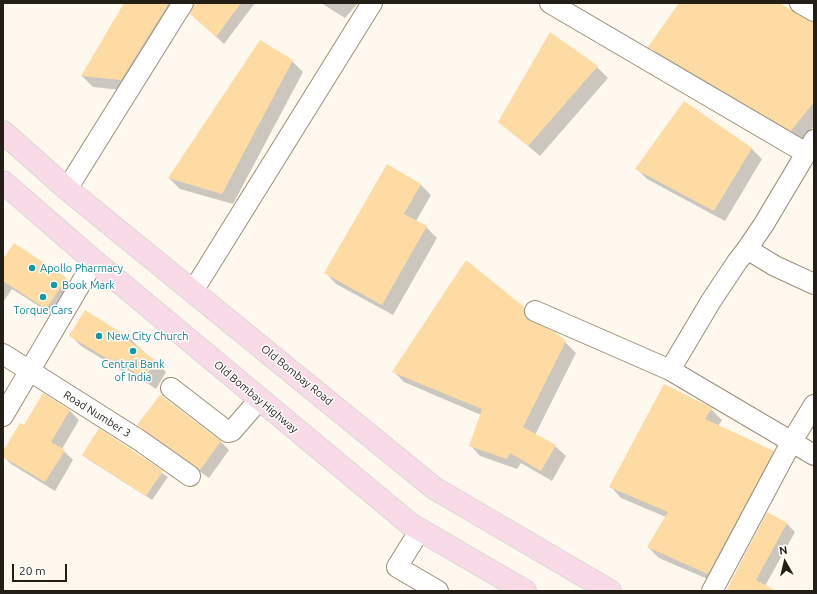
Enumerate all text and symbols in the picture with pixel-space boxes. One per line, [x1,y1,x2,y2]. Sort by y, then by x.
place label: Apollo Pharmacy [40,261,123,275]
marker: Apollo Pharmacy [27,263,37,273]
place label: Book Mark [62,278,115,292]
marker: Book Mark [49,280,59,290]
marker: Torque Cars [38,292,48,302]
place label: Torque Cars [14,303,72,317]
place label: New City Church [107,329,188,343]
marker: New City Church [94,331,104,341]
street label: Old Bombay Road [258,342,336,408]
marker: Central Bank of India [128,346,138,356]
place label: Central Bank of India [101,357,165,383]
street label: Old Bombay Highway [211,358,301,436]
street label: Road Number 3 [61,388,133,440]
north arrow [765,542,805,582]
text: N [778,544,788,557]
scale bar [14,556,69,582]
text: 20 m [19,564,46,577]

